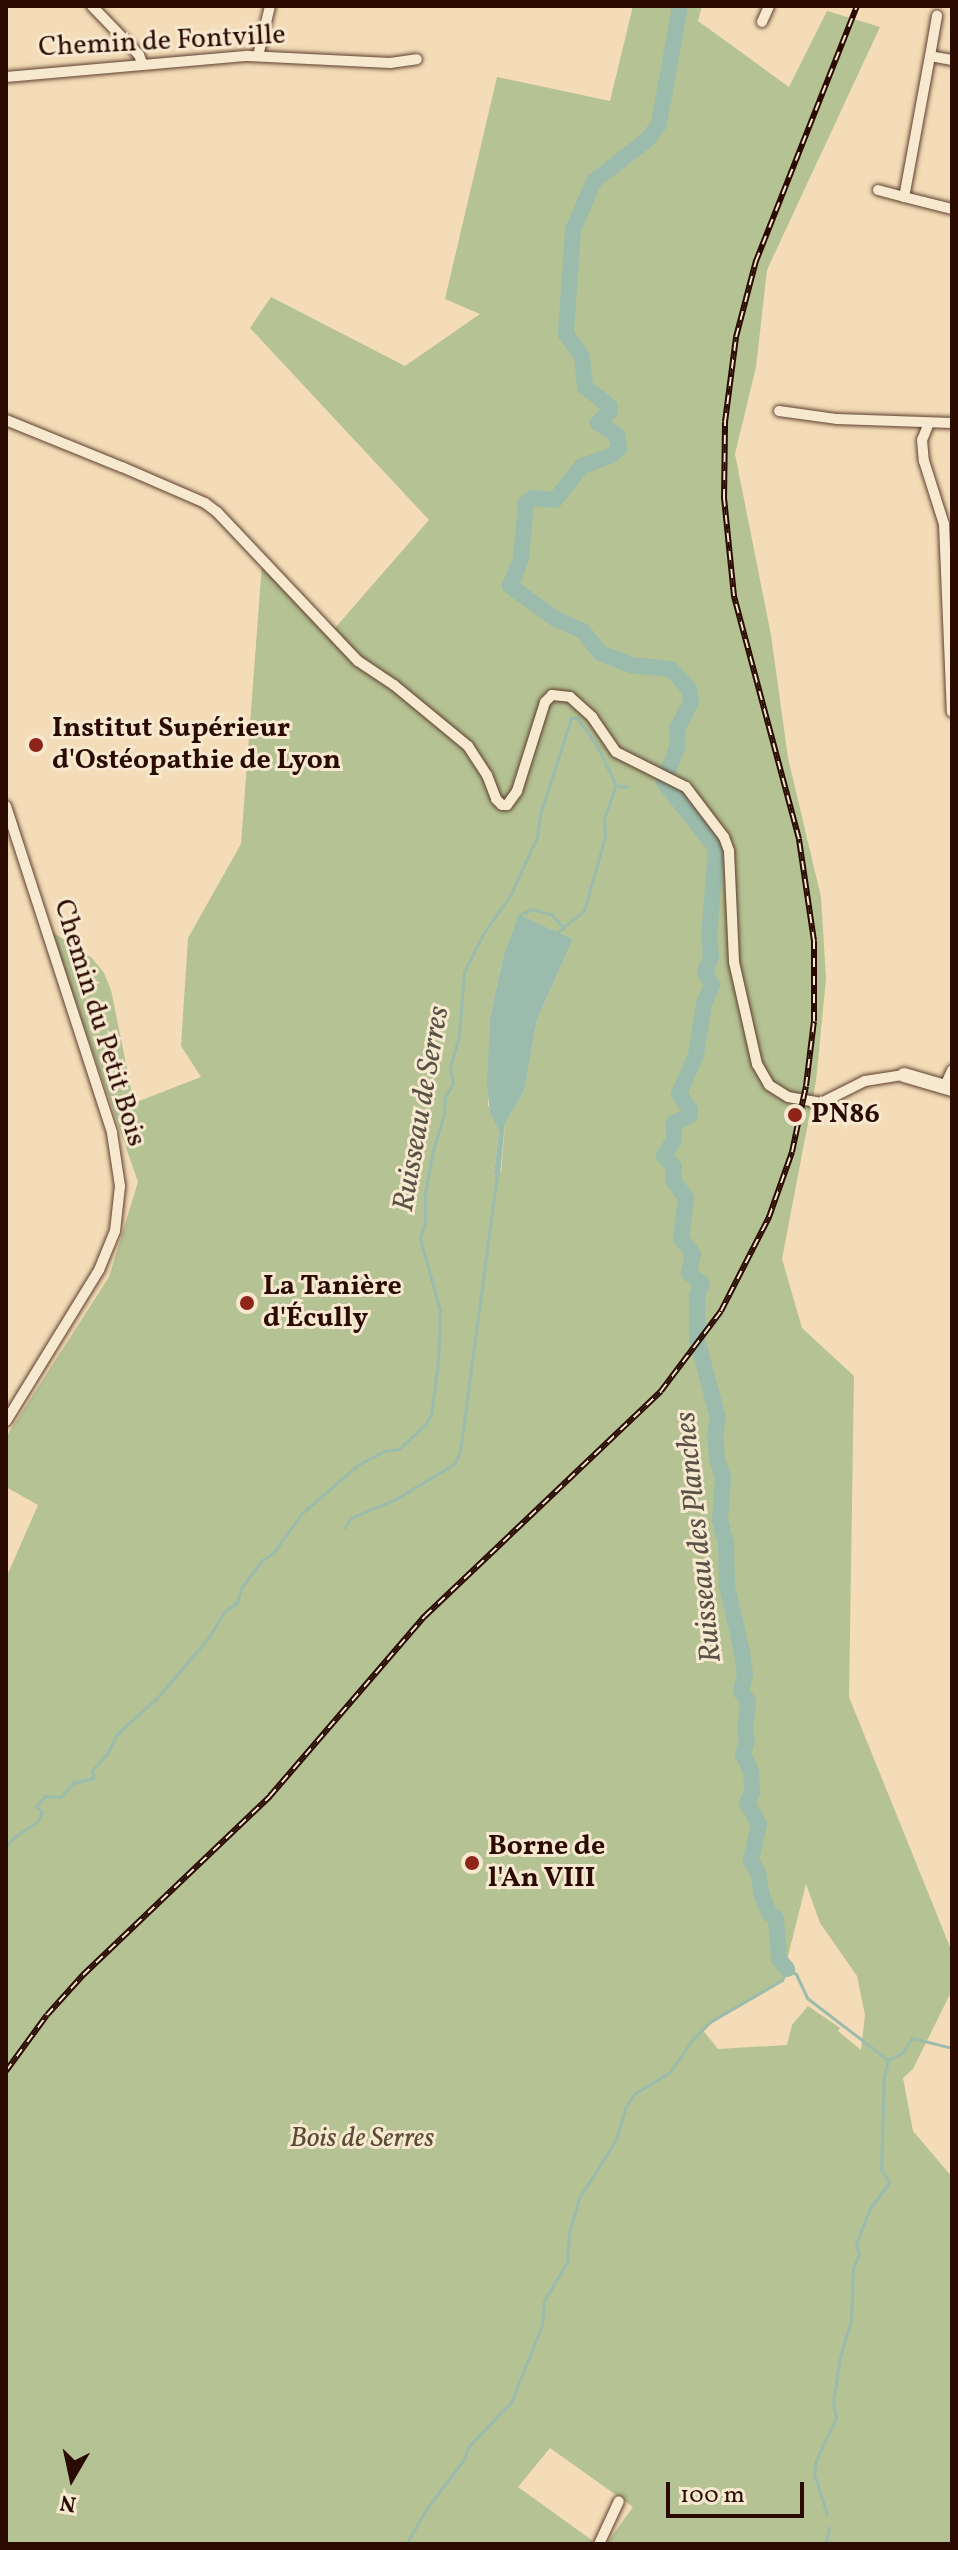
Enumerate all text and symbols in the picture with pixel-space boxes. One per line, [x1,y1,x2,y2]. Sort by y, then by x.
street label: Chemin de Fontville [38,19,286,65]
place label: Institut Supérieur d'Ostéopathie de Lyon [52,712,341,778]
marker: Institut Supérieur d'Ostéopathie de Lyon [27,736,45,754]
street label: Chemin du Petit Bois [45,896,153,1150]
water label: Ruisseau de Serres [386,1003,458,1215]
place label: PN86 [811,1098,880,1132]
marker: PN86 [786,1106,804,1124]
place label: La Tanière d'Écully [263,1270,402,1336]
marker: La Tanière d'Écully [238,1294,256,1312]
water label: Ruisseau des Planches [668,1410,730,1664]
place label: Borne de l'An VIII [488,1830,605,1896]
marker: Borne de l'An VIII [463,1854,481,1872]
park label: Bois de Serres [290,2122,434,2156]
north arrow [32,2438,112,2518]
scale bar [670,2466,808,2516]
text: 100 m [680,2479,745,2513]
text: N [58,2486,78,2519]

